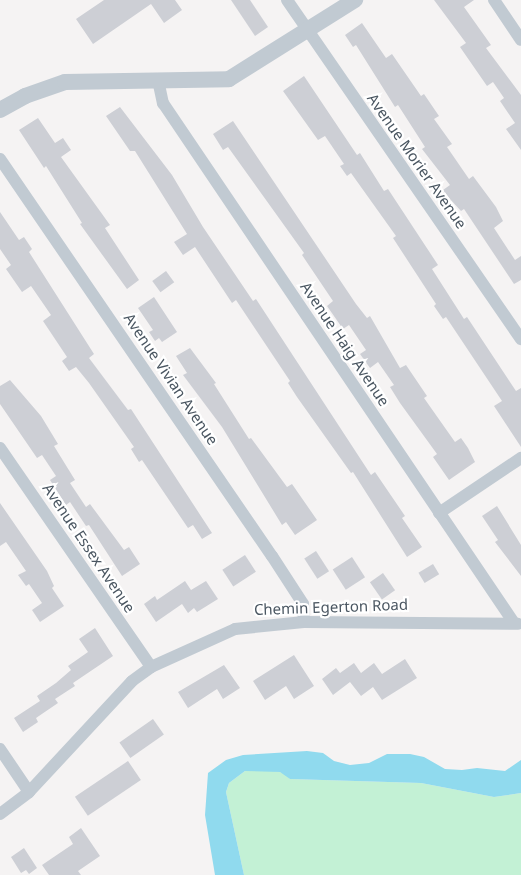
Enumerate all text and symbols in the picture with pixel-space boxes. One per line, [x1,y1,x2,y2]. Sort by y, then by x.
street label: Avenue Morier Avenue [364,90,470,232]
street label: Avenue Haig Avenue [297,279,393,409]
street label: Avenue Vivian Avenue [120,310,222,448]
street label: Avenue Essex Avenue [39,480,139,616]
street label: Chemin Egerton Road [254,595,408,619]

